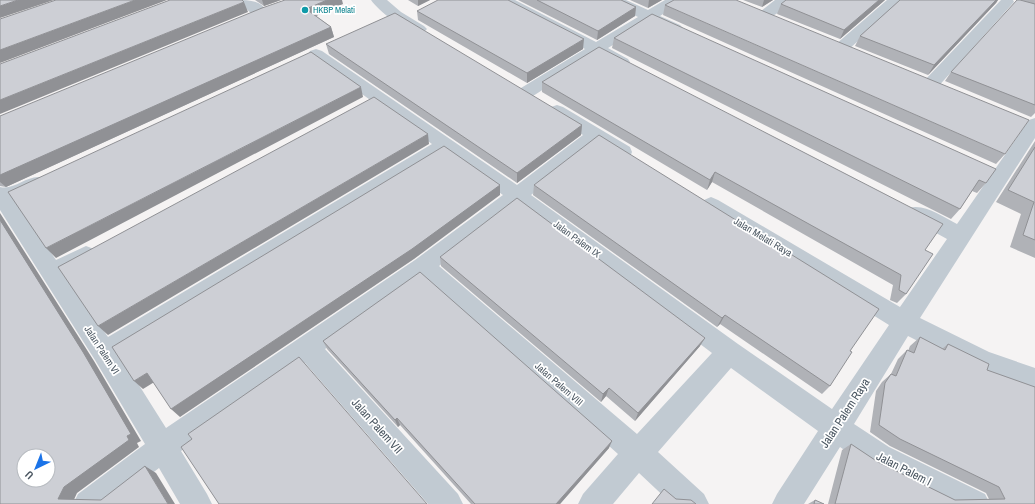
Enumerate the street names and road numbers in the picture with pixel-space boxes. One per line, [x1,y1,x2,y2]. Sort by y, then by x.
street label: Jalan Melati Raya [732,215,795,260]
street label: Jalan Palem IX [551,218,604,261]
street label: Jalan Palem VI [82,323,122,377]
street label: Jalan Palem VIII [532,360,586,408]
street label: Jalan Palem Raya [817,375,874,451]
street label: Jalan Palem VII [348,395,406,457]
street label: Jalan Palem I [874,448,934,490]

